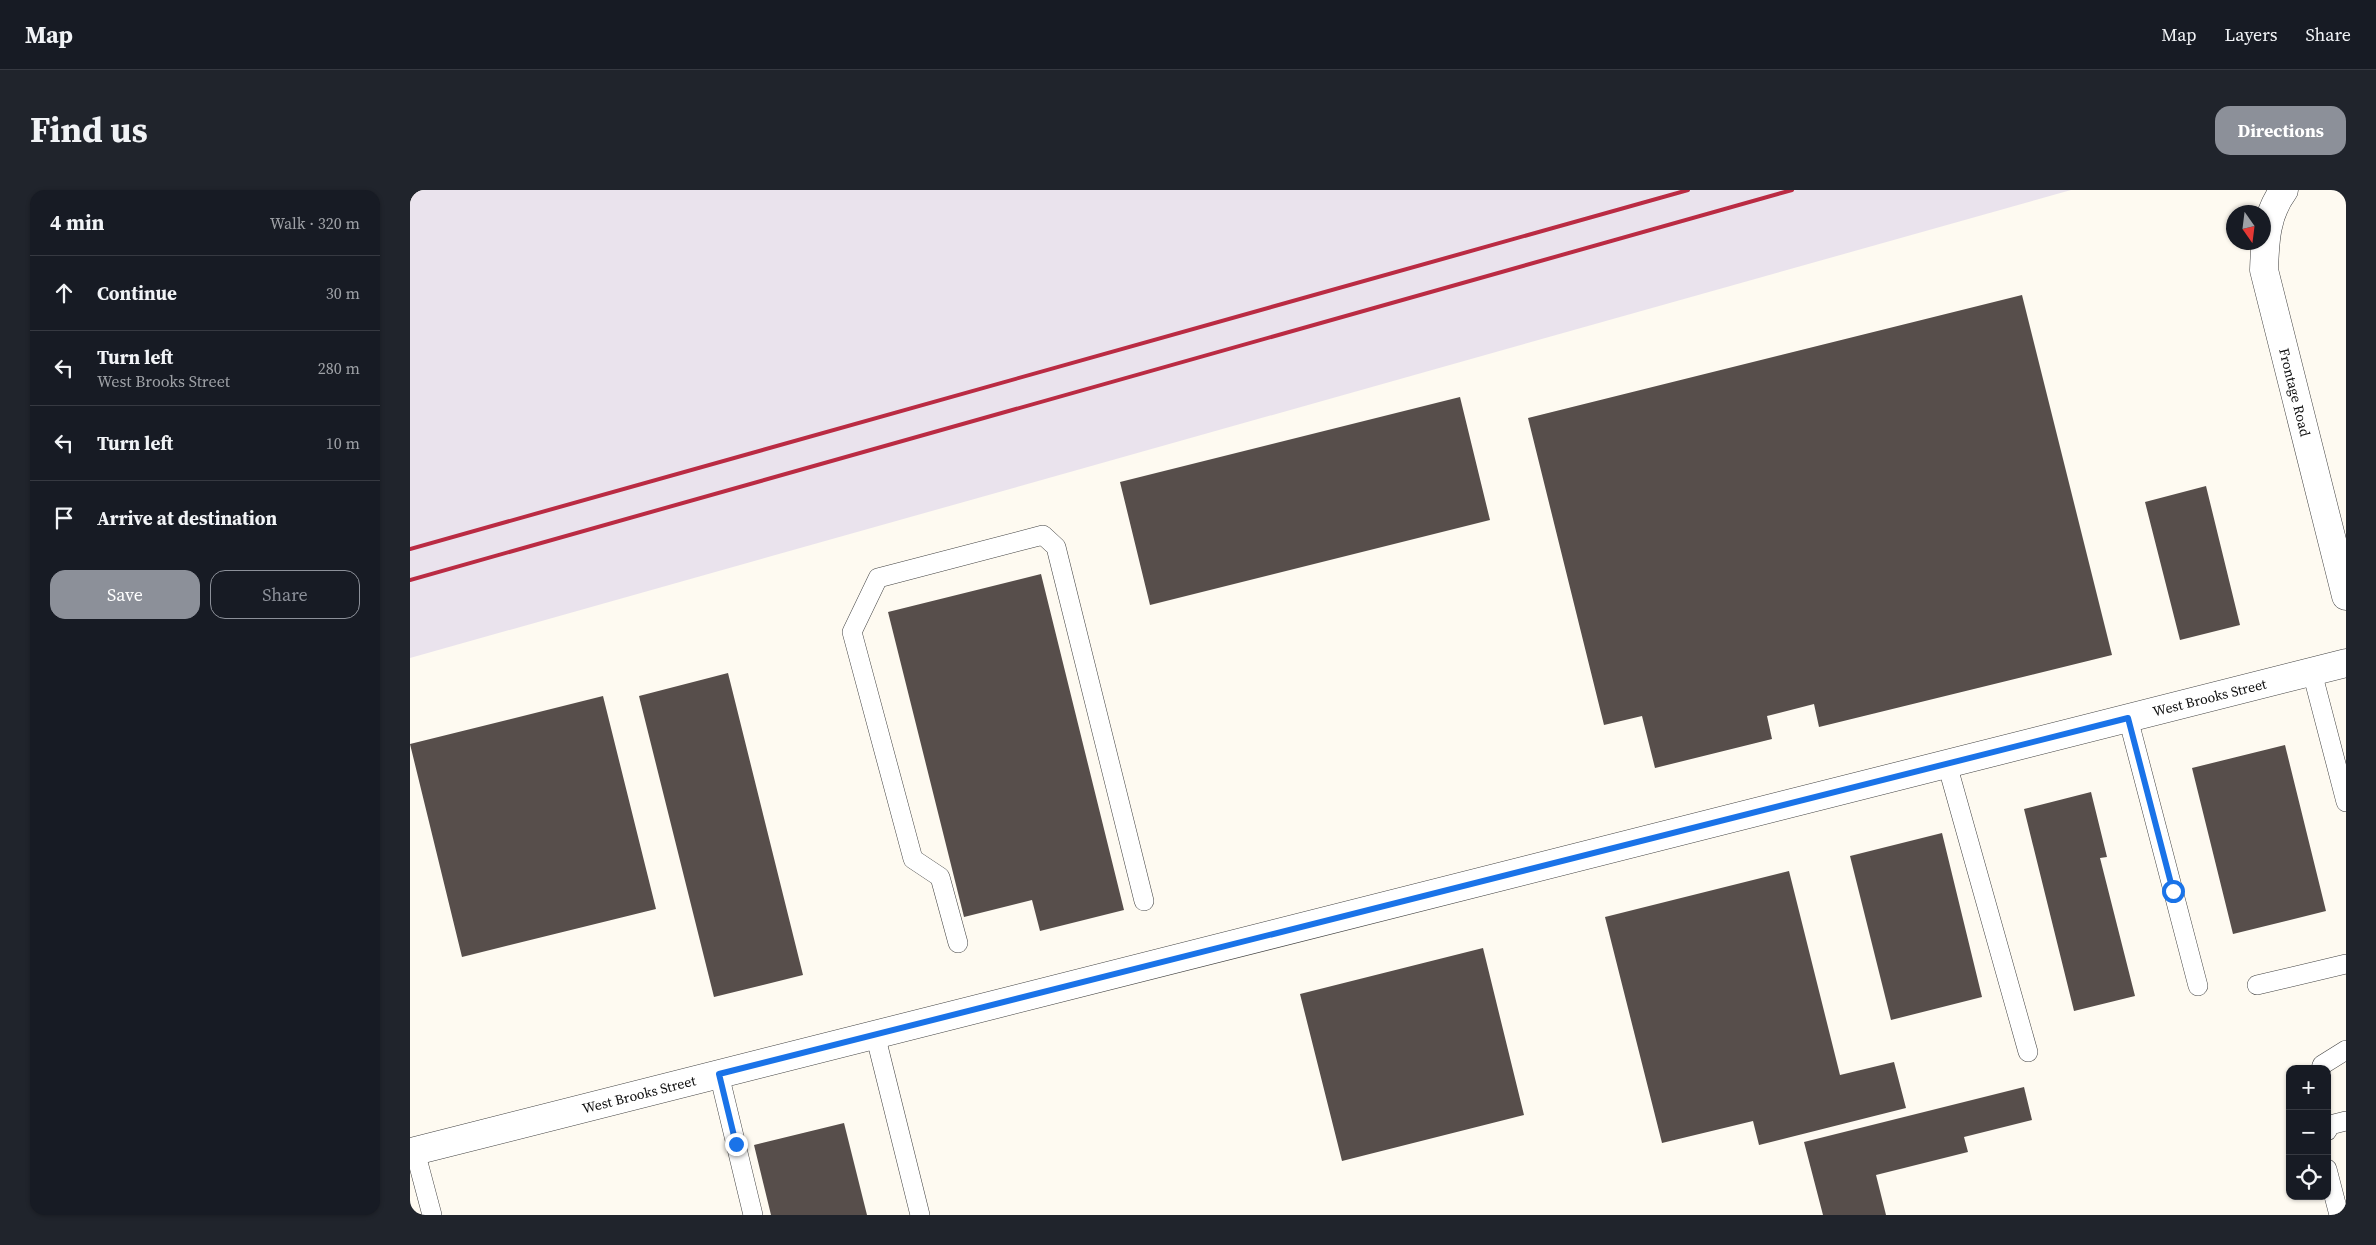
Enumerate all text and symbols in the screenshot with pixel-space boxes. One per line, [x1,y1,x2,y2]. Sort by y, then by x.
text: Map [25,18,73,51]
text: Map [2161,22,2196,47]
text: Layers [2224,22,2277,47]
text: Share [2305,22,2351,47]
text: Find us [30,106,148,154]
button: Directions [2215,106,2346,155]
north arrow [2226,205,2271,250]
text: 4 min [50,208,105,237]
text: Walk · 320 m [270,212,360,234]
icon: ahead [50,279,78,307]
text: Continue [97,280,177,306]
text: 30 m [326,282,360,304]
text: Turn left [97,344,173,370]
street label: Frontage Road [2274,346,2316,439]
icon: left [50,354,78,382]
text: 280 m [318,357,360,379]
text: West Brooks Street [97,370,230,392]
icon: left [50,429,78,457]
text: Turn left [97,430,173,456]
text: 10 m [326,432,360,454]
icon: arrive [50,504,78,532]
text: Arrive at destination [97,505,277,531]
button: Save [50,570,200,619]
button: Share [210,570,360,619]
street label: West Brooks Street [2151,673,2269,721]
route start [2162,880,2185,903]
map controls [2286,1065,2331,1200]
button: + [2286,1065,2331,1110]
street label: West Brooks Street [580,1070,698,1118]
button: − [2286,1110,2331,1155]
route end [725,1133,748,1156]
button: locate [2286,1155,2331,1200]

